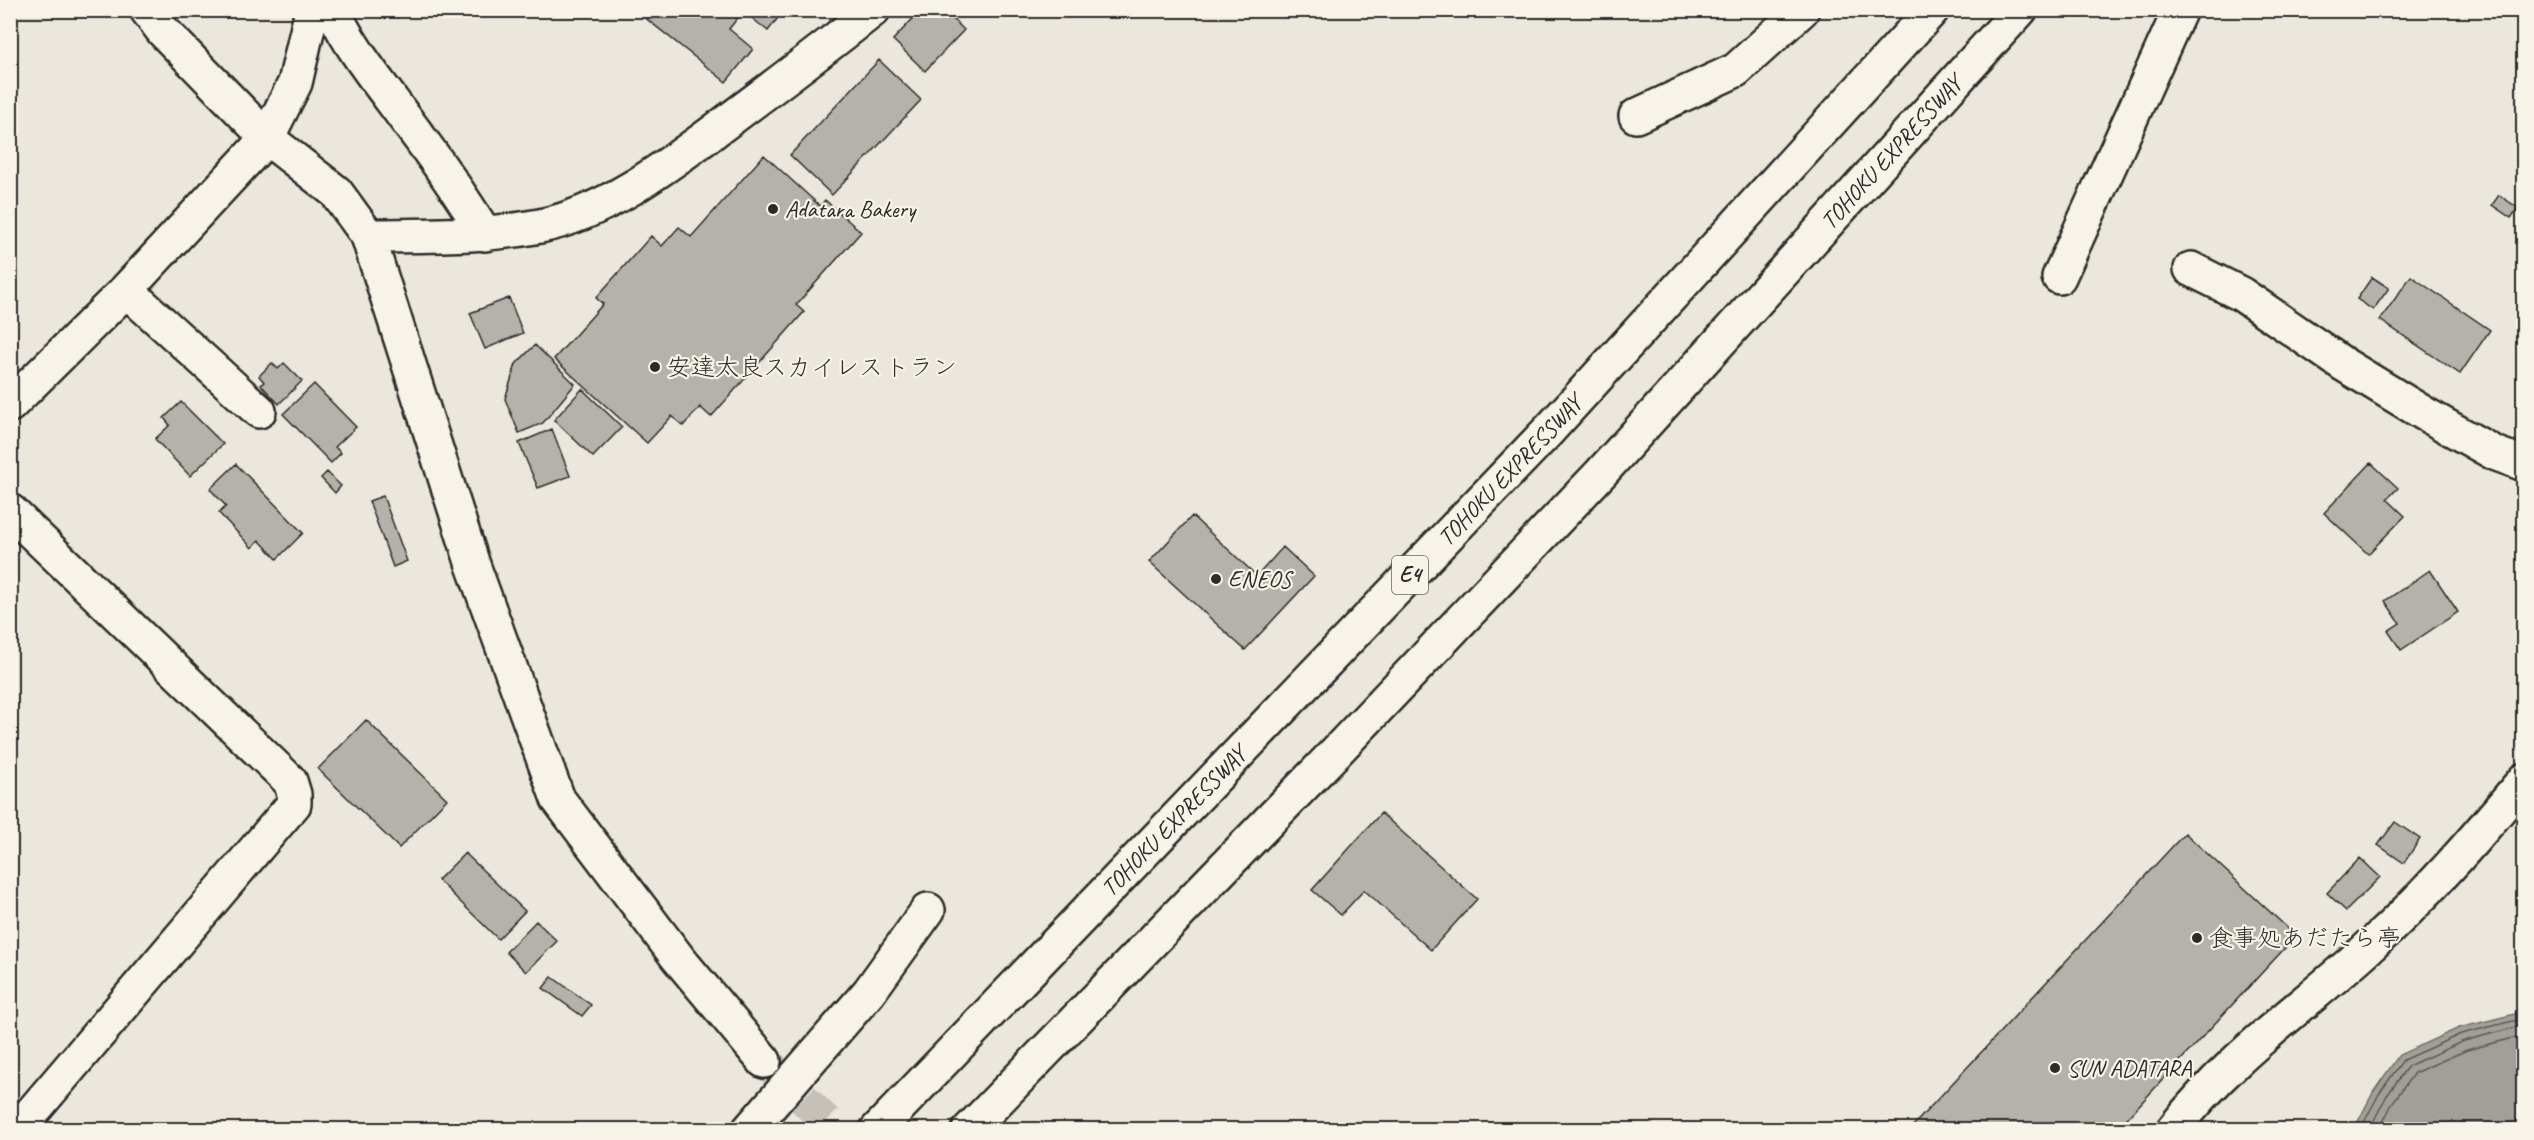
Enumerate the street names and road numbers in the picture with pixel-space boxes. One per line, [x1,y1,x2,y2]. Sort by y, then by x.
street label: TOHOKU EXPRESSWAY [1814,66,1972,235]
street label: TOHOKU EXPRESSWAY [1431,385,1592,552]
road number: E4 [1392,556,1428,594]
street label: TOHOKU EXPRESSWAY [1094,736,1256,903]

